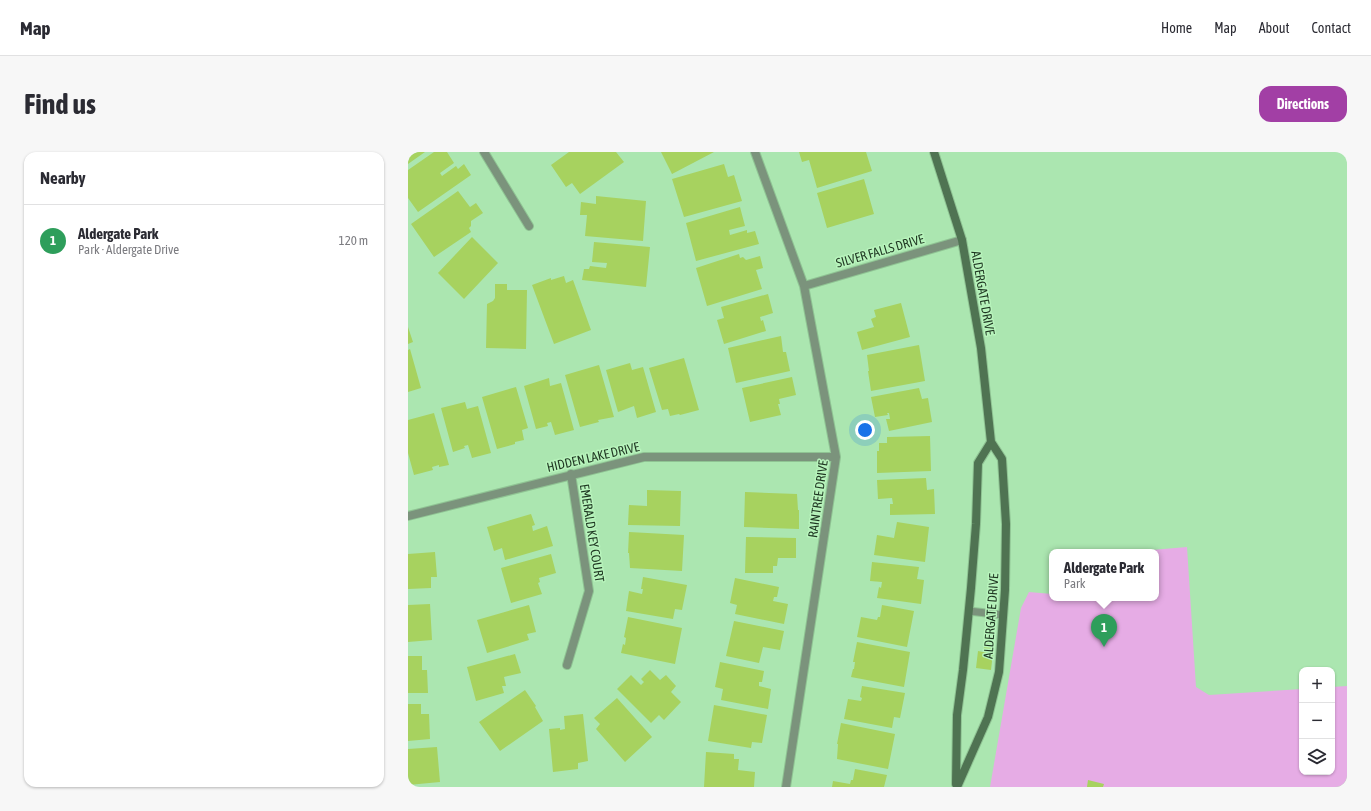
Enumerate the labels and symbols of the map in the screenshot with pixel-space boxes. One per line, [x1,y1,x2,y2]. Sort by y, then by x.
street label: SILVER FALLS DRIVE [834,231,926,271]
street label: ALDERGATE DRIVE [968,250,998,337]
your location [855,420,875,440]
street label: HIDDEN LAKE DRIVE [545,439,641,475]
street label: RAINTREE DRIVE [805,459,831,539]
street label: EMERALD KEY COURT [577,483,607,583]
street label: ALDERGATE DRIVE [981,572,1001,659]
pin: 1 [1091,614,1117,647]

